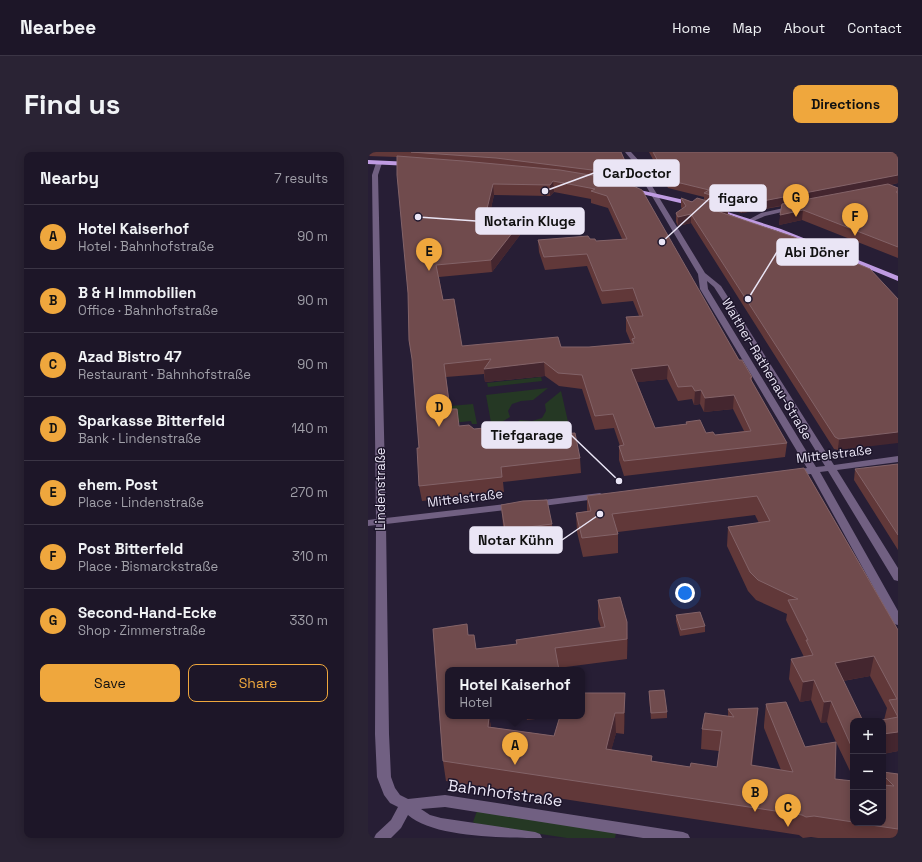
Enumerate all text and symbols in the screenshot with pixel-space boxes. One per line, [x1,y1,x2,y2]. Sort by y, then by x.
text: Nearbee [20,15,96,40]
text: Home [672,19,710,37]
text: Map [732,19,762,37]
text: About [784,19,825,37]
text: Contact [847,19,902,37]
button: Directions [793,85,898,123]
text: Find us [24,86,121,122]
callout: CarDoctor [594,160,679,186]
text: CarDoctor [603,164,672,182]
text: Nearby [40,167,99,189]
text: 7 results [274,170,328,187]
pin: G [783,184,809,217]
callout: figaro [710,185,766,211]
text: figaro [718,189,758,207]
pin: F [842,203,868,236]
callout: Notarin Kluge [476,208,584,234]
text: Notarin Kluge [484,212,576,230]
text: Hotel Kaiserhof [78,219,189,238]
text: A [49,228,57,245]
text: 90 m [297,228,328,245]
text: Hotel · Bahnhofstraße [78,238,214,255]
pin: E [416,238,442,271]
callout: Abi Döner [777,239,858,265]
text: Abi Döner [784,243,850,261]
text: B & H Immobilien [78,283,196,302]
text: B [49,292,57,309]
text: 90 m [297,292,328,309]
street label: Walther-Rathenau-Straße [718,295,816,443]
text: Office · Bahnhofstraße [78,302,218,319]
text: Azad Bistro 47 [78,347,182,366]
text: C [49,356,57,373]
text: 90 m [297,356,328,373]
text: Restaurant · Bahnhofstraße [78,366,251,383]
pin: D [426,394,452,427]
text: Sparkasse Bitterfeld [78,411,225,430]
text: D [49,420,57,437]
text: 140 m [292,420,328,437]
callout: Tiefgarage [482,422,571,448]
text: Tiefgarage [491,426,563,444]
text: Bank · Lindenstraße [78,430,201,447]
street label: Mittelstraße [795,441,873,467]
street label: Lindenstraße [372,448,389,531]
text: ehem. Post [78,475,158,494]
text: E [49,484,57,501]
text: 270 m [290,484,328,501]
street label: Mittelstraße [426,485,504,511]
text: Place · Lindenstraße [78,494,204,511]
callout: Notar Kühn [470,527,562,553]
text: Notar Kühn [478,531,554,549]
text: Post Bitterfeld [78,539,183,558]
text: F [50,548,56,565]
text: 310 m [292,548,328,565]
text: Place · Bismarckstraße [78,558,218,575]
your location [675,583,695,603]
text: Second-Hand-Ecke [78,603,217,622]
text: G [49,612,57,629]
text: 330 m [289,612,328,629]
text: Shop · Zimmerstraße [78,622,206,639]
button: Save [40,664,180,702]
button: Share [188,664,328,702]
popup [445,667,585,719]
text: Hotel Kaiserhof [459,675,571,694]
text: Hotel [459,694,492,711]
map controls [850,718,886,826]
button: + [850,718,886,754]
pin: A [502,732,528,765]
button: − [850,754,886,790]
street label: Bahnhofstraße [446,775,564,811]
pin: B [742,779,768,812]
button: layers [850,790,886,826]
pin: C [775,794,801,827]

